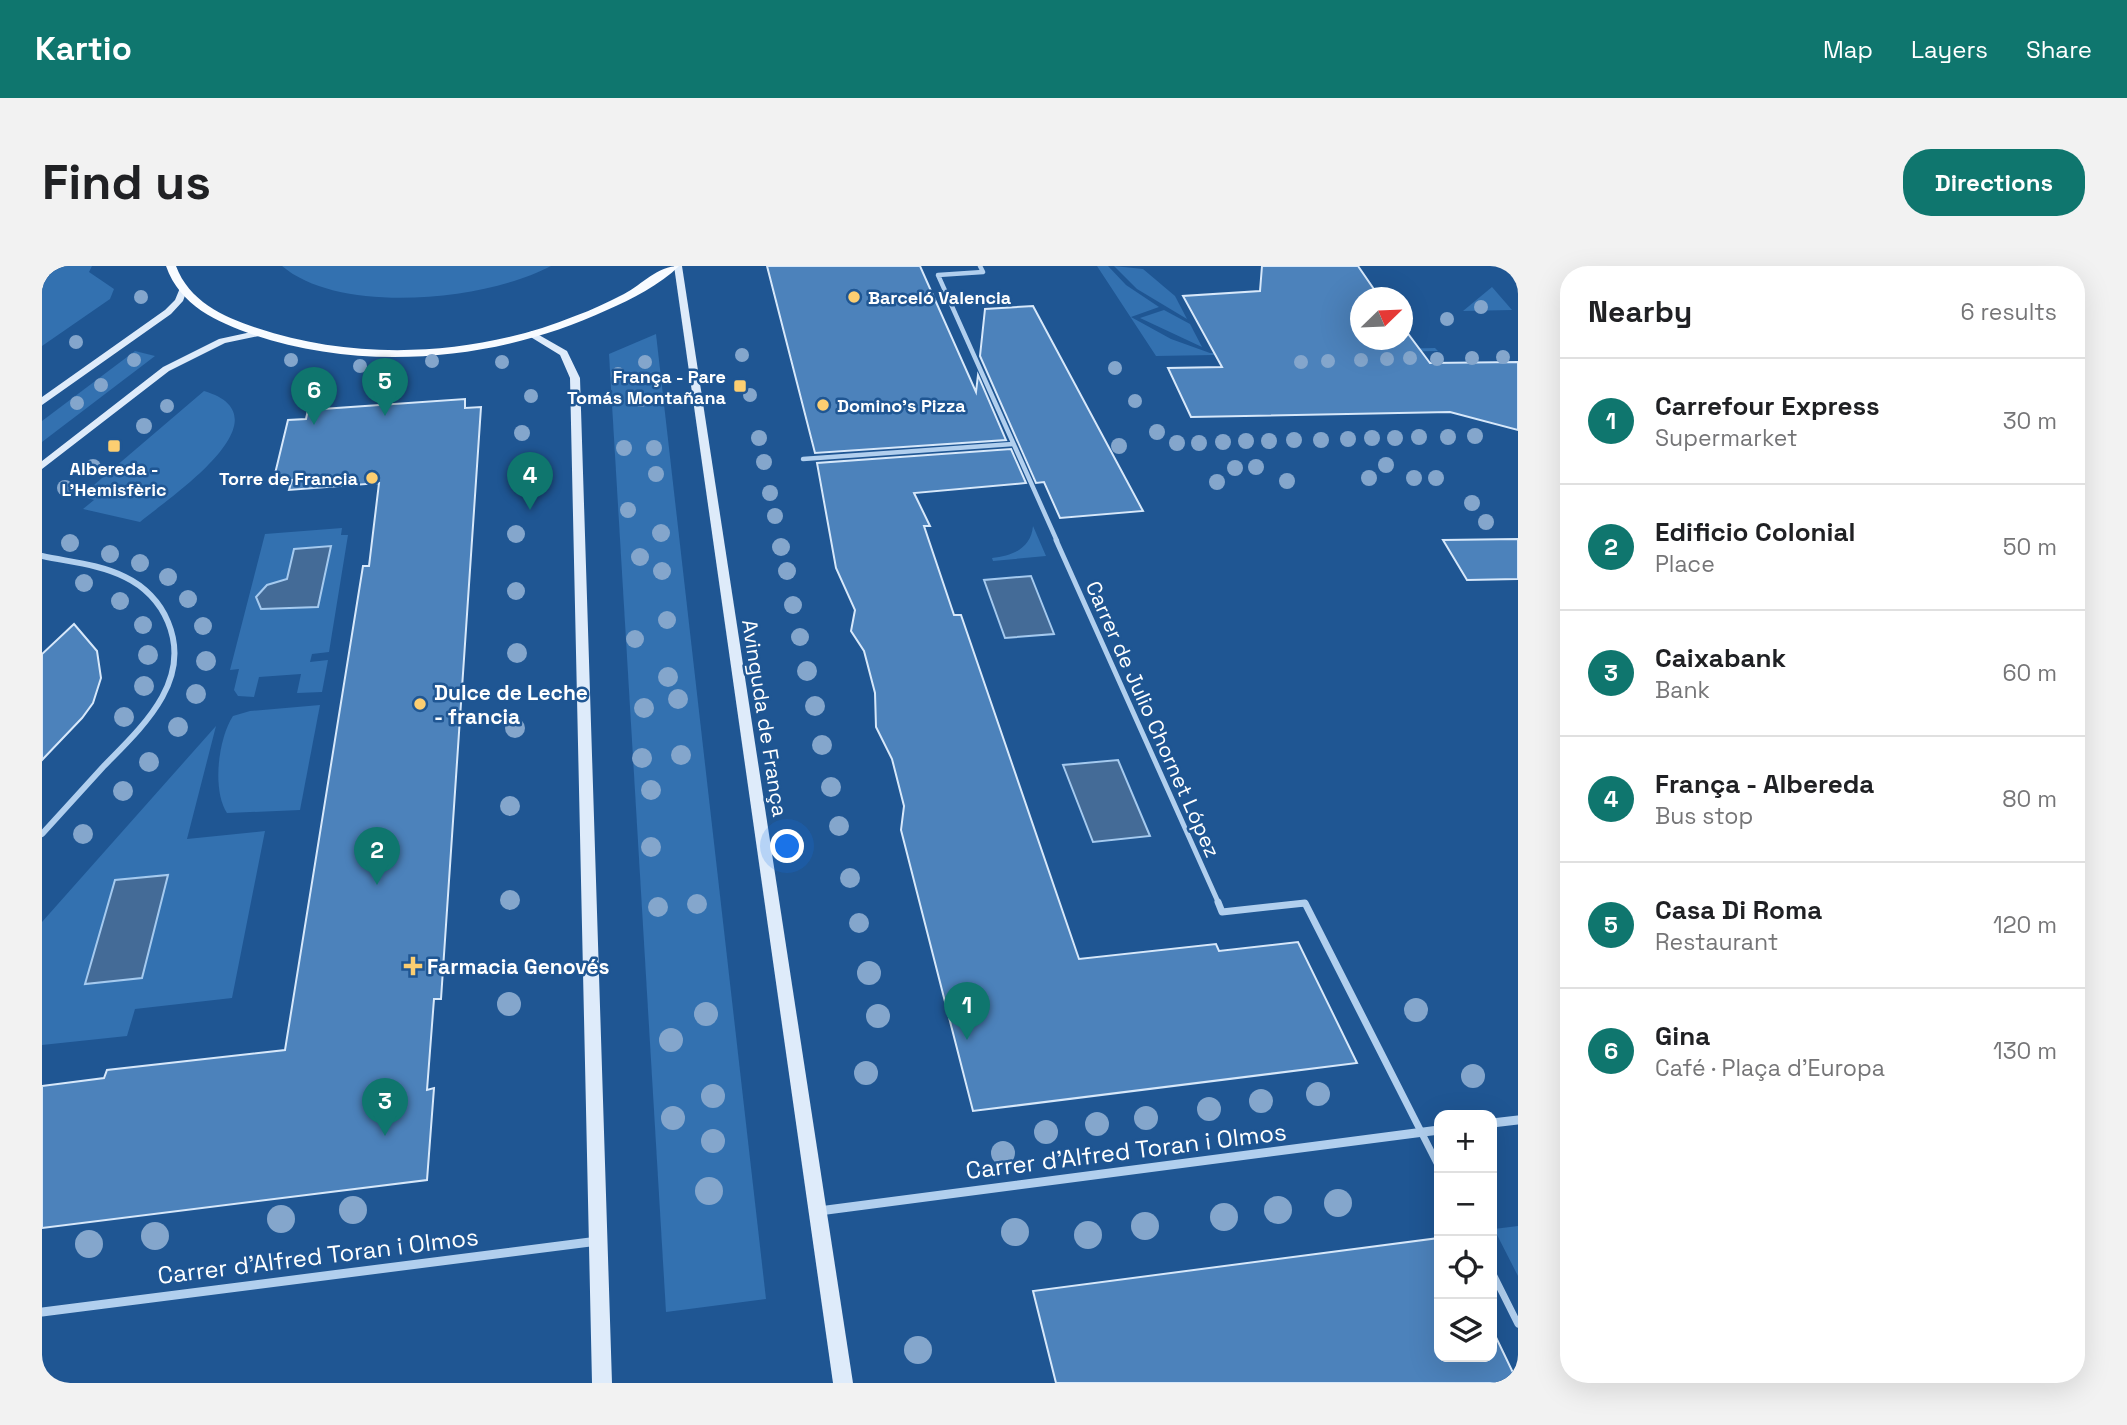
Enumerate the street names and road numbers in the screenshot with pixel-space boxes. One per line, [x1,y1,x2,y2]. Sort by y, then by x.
street label: Carrer de Julio Chornet López [1080,577,1226,861]
street label: Avinguda de França [736,617,794,819]
street label: Carrer d'Alfred Toran i Olmos [964,1116,1288,1186]
street label: Carrer d'Alfred Toran i Olmos [156,1221,480,1291]

